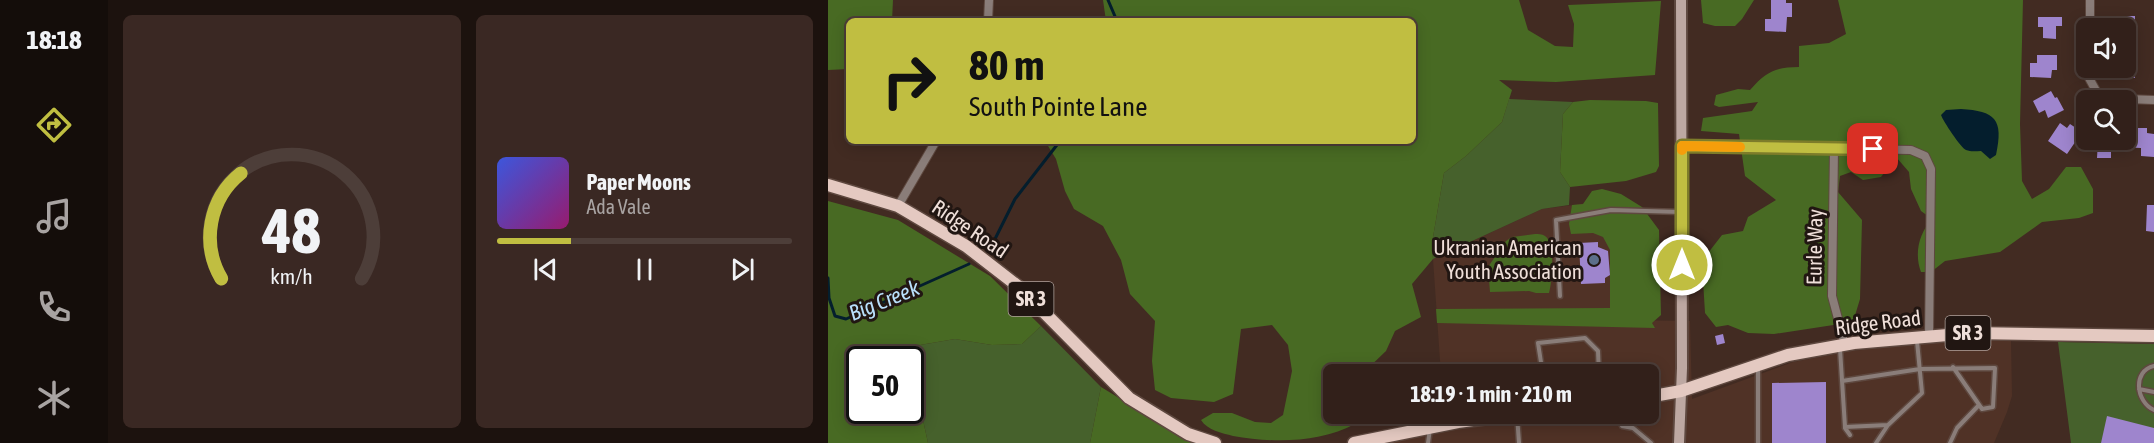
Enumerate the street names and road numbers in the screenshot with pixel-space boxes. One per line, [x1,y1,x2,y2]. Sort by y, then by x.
street label: Ridge Road [928,194,1013,262]
street label: Eurle Way [1801,208,1827,285]
road number: SR 3 [1008,282,1054,316]
street label: Ridge Road [1834,305,1922,339]
road number: SR 3 [1946,316,1990,350]

